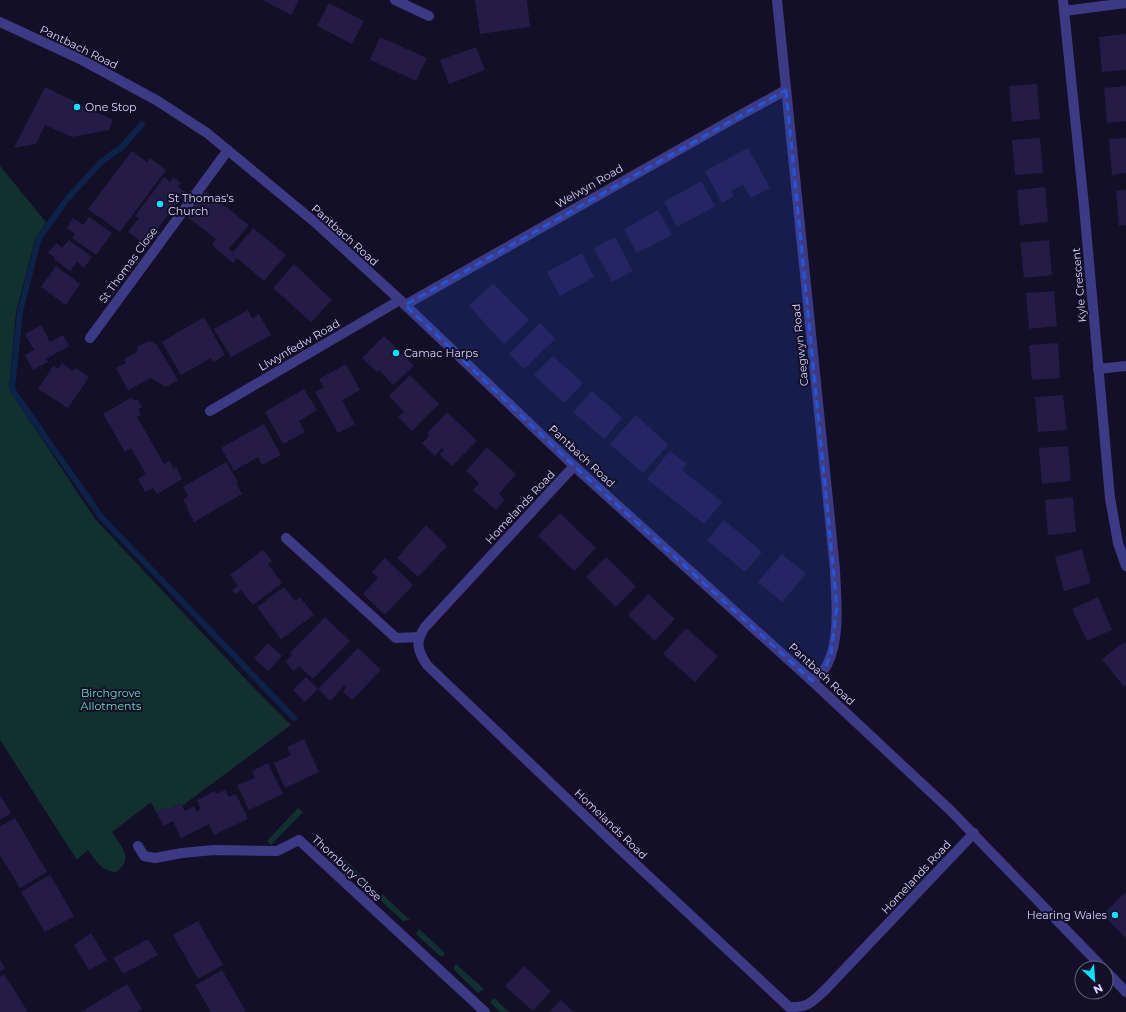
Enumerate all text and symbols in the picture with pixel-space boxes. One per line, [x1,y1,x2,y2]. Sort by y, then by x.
street label: Pantbach Road [38,22,120,72]
place label: One Stop [85,100,137,114]
marker: One Stop [72,102,82,112]
street label: Welwyn Road [553,161,625,211]
place label: St Thomas's Church [168,191,235,218]
marker: St Thomas's Church [155,199,165,209]
street label: Pantbach Road [309,201,381,269]
street label: St Thomas Close [96,224,161,306]
street label: Kyle Crescent [1069,247,1089,323]
street label: Caegwyn Road [789,303,811,387]
street label: Llwynfedw Road [256,316,342,374]
place label: Camac Harps [404,346,479,360]
marker: Camac Harps [391,348,401,358]
street label: Pantbach Road [546,422,618,490]
street label: Homelands Road [482,467,558,547]
street label: Pantbach Road [786,640,858,708]
park label: Birchgrove Allotments [81,686,142,713]
street label: Homelands Road [572,786,650,862]
street label: Thornbury Close [309,832,385,904]
street label: Homelands Road [878,837,954,917]
place label: Hearing Wales [1027,908,1108,922]
marker: Hearing Wales [1110,910,1120,920]
north arrow [1074,960,1114,1000]
text: N [1091,981,1105,997]

